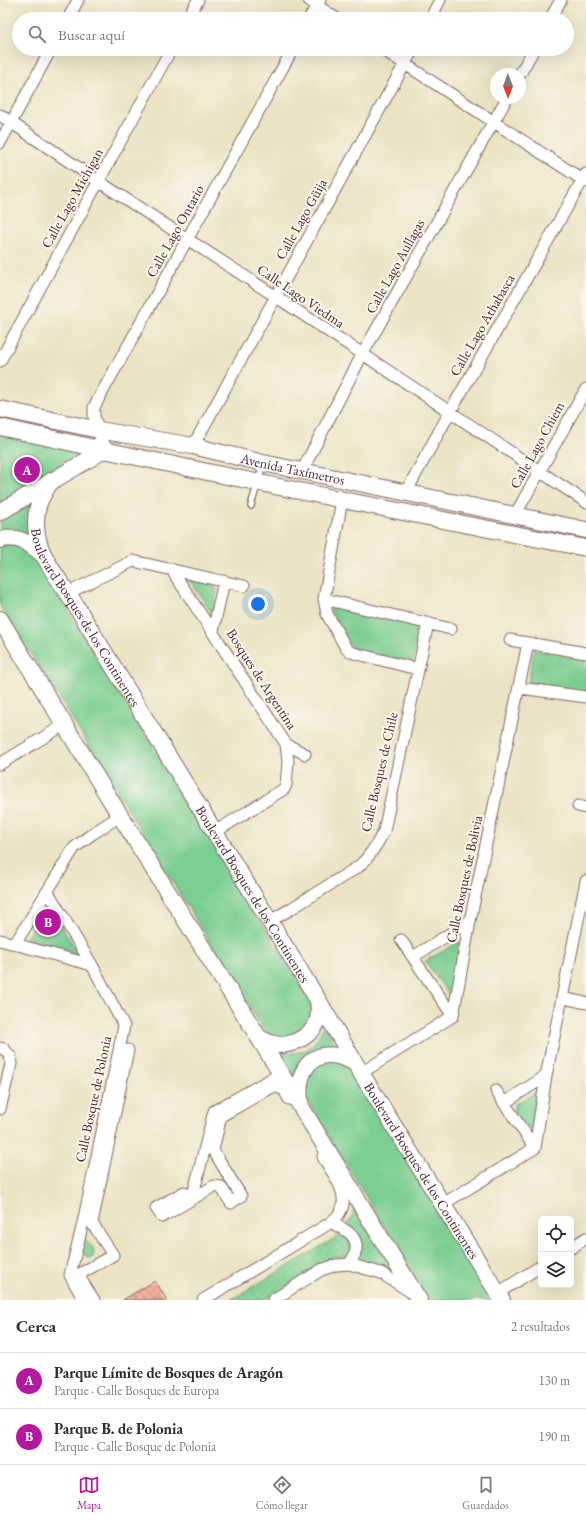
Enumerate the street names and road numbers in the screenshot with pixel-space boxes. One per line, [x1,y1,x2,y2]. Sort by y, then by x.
street label: Calle Lago Michigan [37,144,107,251]
street label: Calle Lago Güija [271,175,331,263]
street label: Calle Lago Ontario [142,181,208,280]
street label: Calle Lago Aullagas [362,215,429,317]
street label: Calle Lago Viedma [254,260,348,332]
street label: Calle Lago Athabasca [445,270,519,379]
street label: Calle Lago Chiem [506,398,568,492]
street label: Avenida Taxímetros [238,449,347,489]
street label: Boulevard Bosques de los Continentes [27,527,145,710]
street label: Bosques de Argentina [223,625,302,733]
street label: Calle Bosques de Chile [356,710,402,834]
street label: Boulevard Bosques de los Continentes [192,802,314,986]
street label: Calle Bosques de Bolivia [442,813,486,944]
street label: Calle Bosque de Polonia [71,1034,115,1164]
street label: Boulevard Bosques de los Continentes [360,1079,483,1263]

